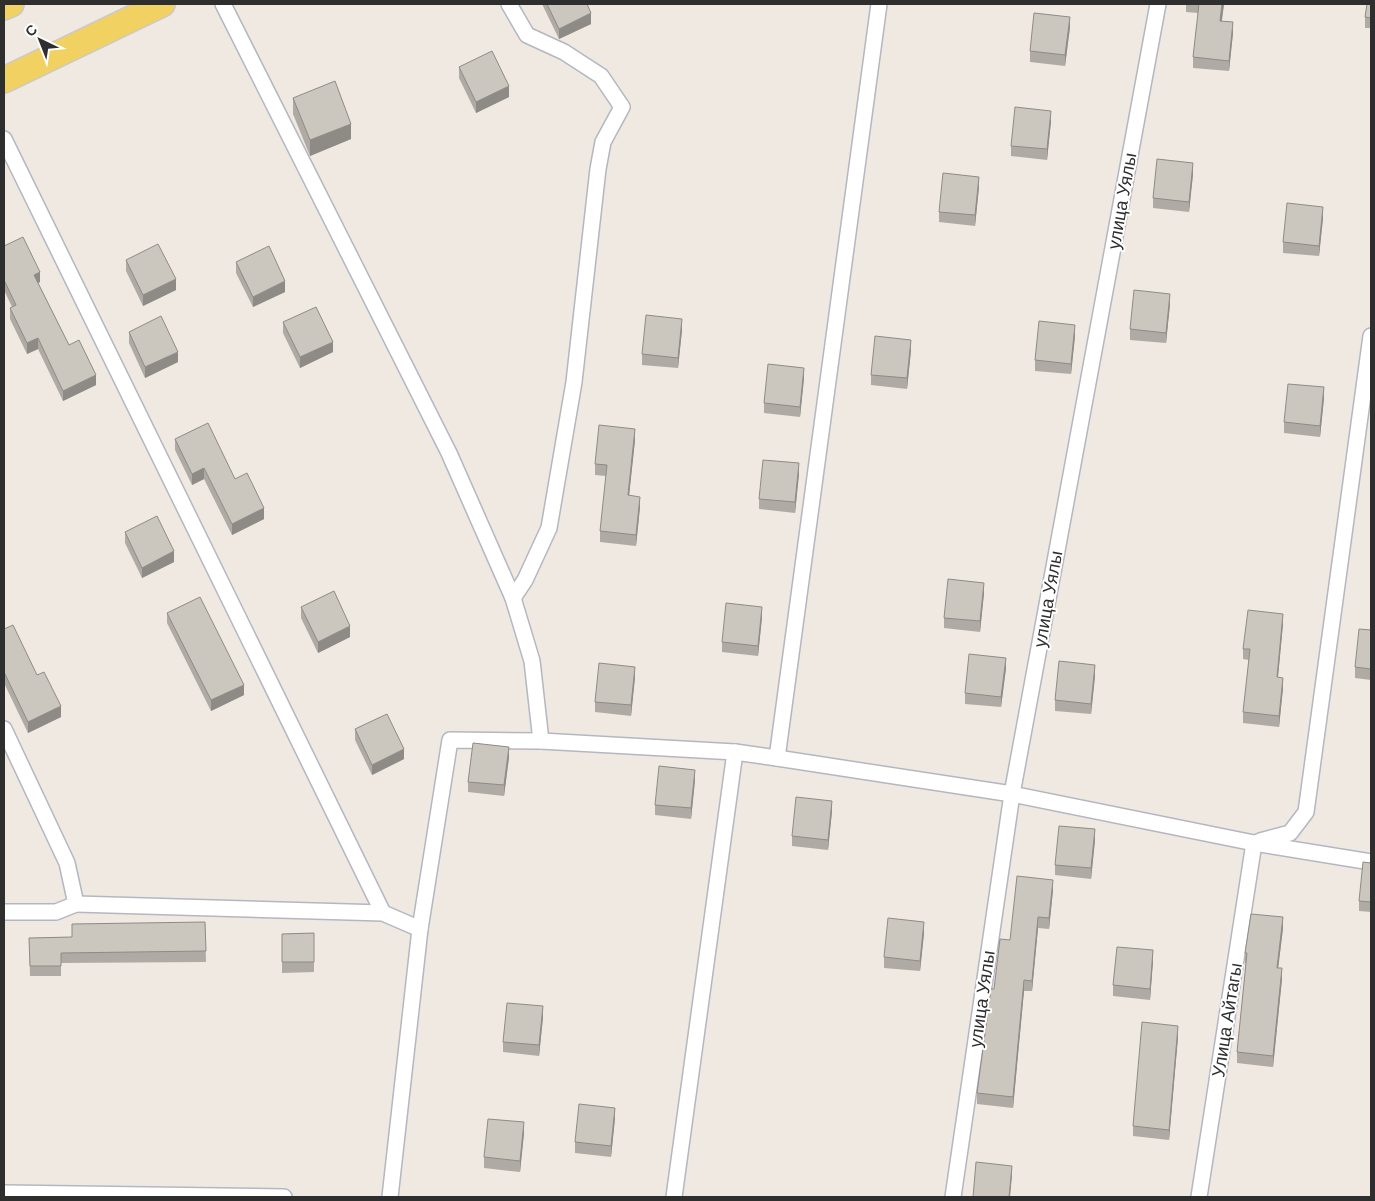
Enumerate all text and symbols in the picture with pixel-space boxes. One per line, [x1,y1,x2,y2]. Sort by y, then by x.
north arrow [15,15,65,65]
text: С [21,20,41,41]
street label: улица Уялы [1102,151,1142,251]
street label: улица Уялы [1028,549,1068,649]
street label: улица Уялы [963,949,1001,1049]
street label: Улица Айтагы [1206,961,1248,1079]

